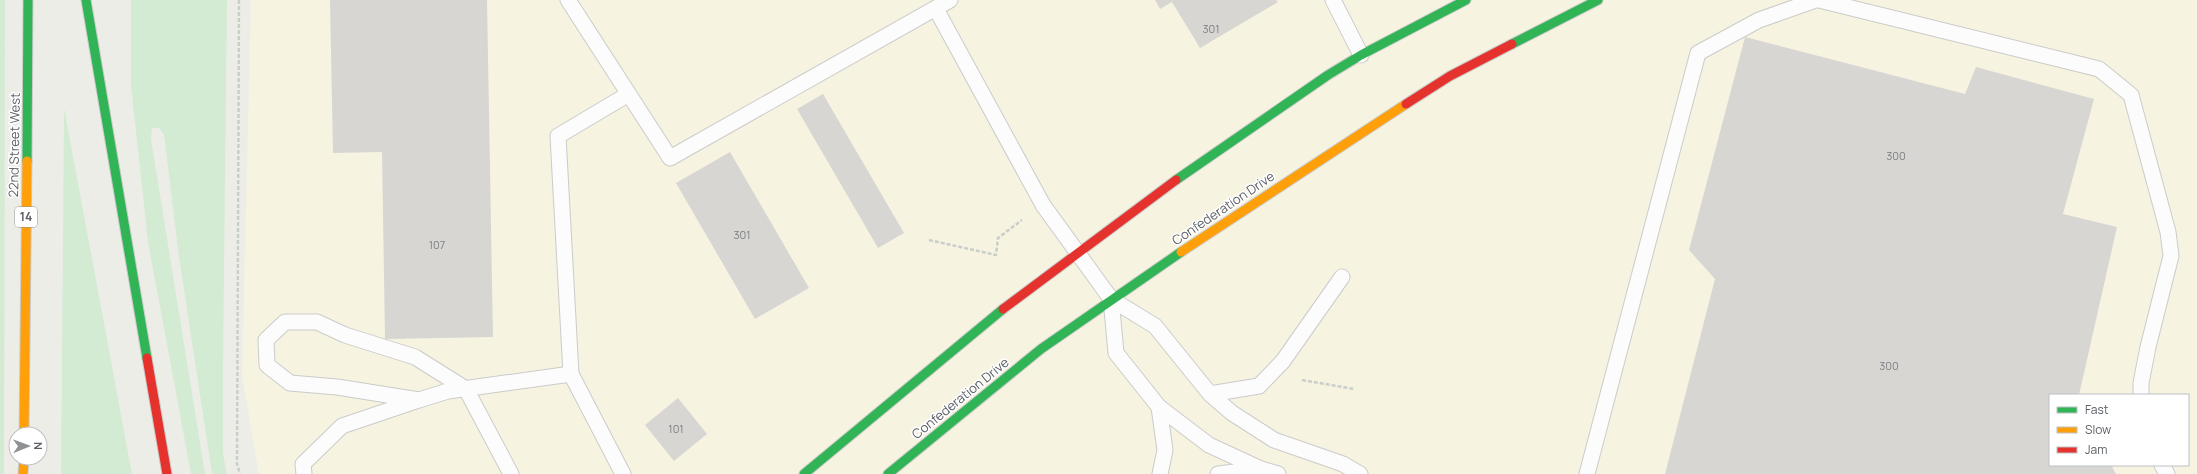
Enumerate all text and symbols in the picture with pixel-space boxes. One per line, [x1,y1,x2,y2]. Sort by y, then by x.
house number: 301 [1202,21,1220,36]
street label: 22nd Street West [4,93,24,197]
house number: 300 [1886,148,1906,163]
street label: Confederation Drive [1168,167,1278,249]
road number: 14 [15,207,37,227]
house number: 301 [733,227,751,242]
house number: 107 [429,237,445,252]
street label: Confederation Drive [908,353,1013,443]
house number: 300 [1879,358,1899,373]
legend [2049,394,2189,466]
text: Fast [2085,401,2109,418]
house number: 101 [668,421,684,436]
text: Slow [2085,421,2111,438]
north arrow [8,426,48,466]
text: Jam [2085,441,2107,458]
text: N [31,442,46,450]

